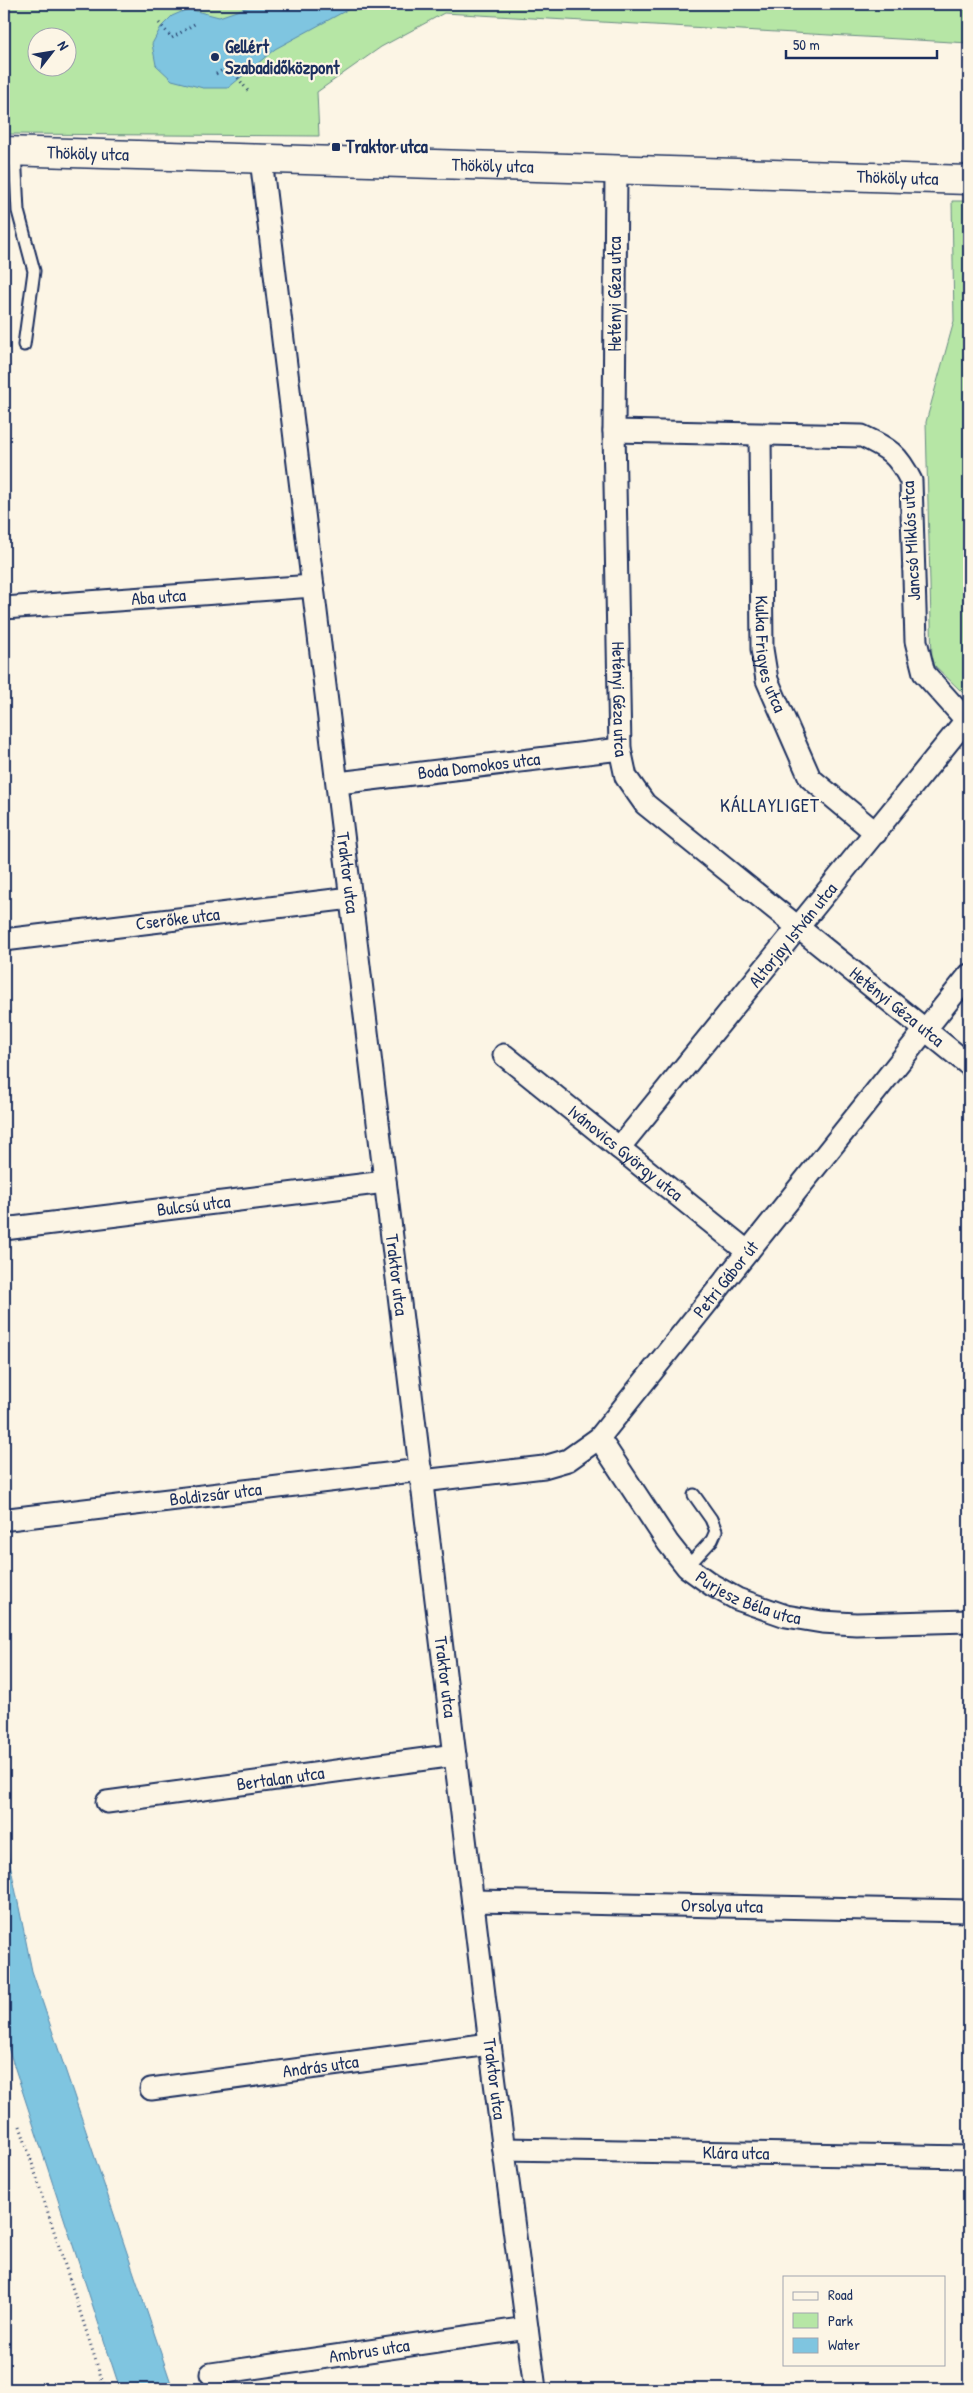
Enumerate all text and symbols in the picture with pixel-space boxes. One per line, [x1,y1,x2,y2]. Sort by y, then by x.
north arrow [28,28,78,78]
scale bar [786,28,937,60]
place label: Gellért Szabadidőközpont [225,34,340,81]
text: 50 m [793,34,820,55]
text: N [54,37,74,54]
marker: Gellért Szabadidőközpont [209,51,221,63]
place label: Traktor utca [345,134,429,159]
street label: Thököly utca [47,139,129,167]
marker: Traktor utca [330,141,342,153]
street label: Thököly utca [451,151,534,179]
street label: Thököly utca [856,164,939,191]
street label: Hetényi Géza utca [602,236,627,352]
street label: Jancsó Miklós utca [895,480,926,602]
street label: Aba utca [130,582,187,611]
street label: Kulka Frigyes utca [749,595,793,716]
street label: Hetényi Géza utca [606,641,634,759]
street label: Boda Domokos utca [416,746,542,785]
district label: KÁLLAYLIGET [720,792,820,818]
street label: Traktor utca [331,831,366,915]
street label: Altorjay István utca [743,877,843,992]
street label: Cserőke utca [134,901,221,936]
street label: Hetényi Géza utca [844,961,950,1052]
street label: Ivánovics György utca [563,1099,688,1207]
street label: Bulcsú utca [155,1188,232,1222]
street label: Traktor utca [380,1233,414,1317]
street label: Petri Gábor út [687,1235,764,1323]
street label: Boldizsár utca [168,1476,263,1512]
street label: Purjesz Béla utca [691,1564,803,1630]
street label: Traktor utca [429,1635,463,1719]
street label: Bertalan utca [235,1760,326,1796]
street label: Orsolya utca [681,1892,763,1919]
street label: Traktor utca [477,2037,513,2121]
street label: András utca [281,2049,360,2083]
street label: Klára utca [702,2139,770,2166]
legend [783,2276,946,2366]
text: Road [828,2284,853,2305]
text: Park [828,2310,853,2331]
street label: Ambrus utca [327,2332,411,2369]
text: Water [828,2334,860,2355]

